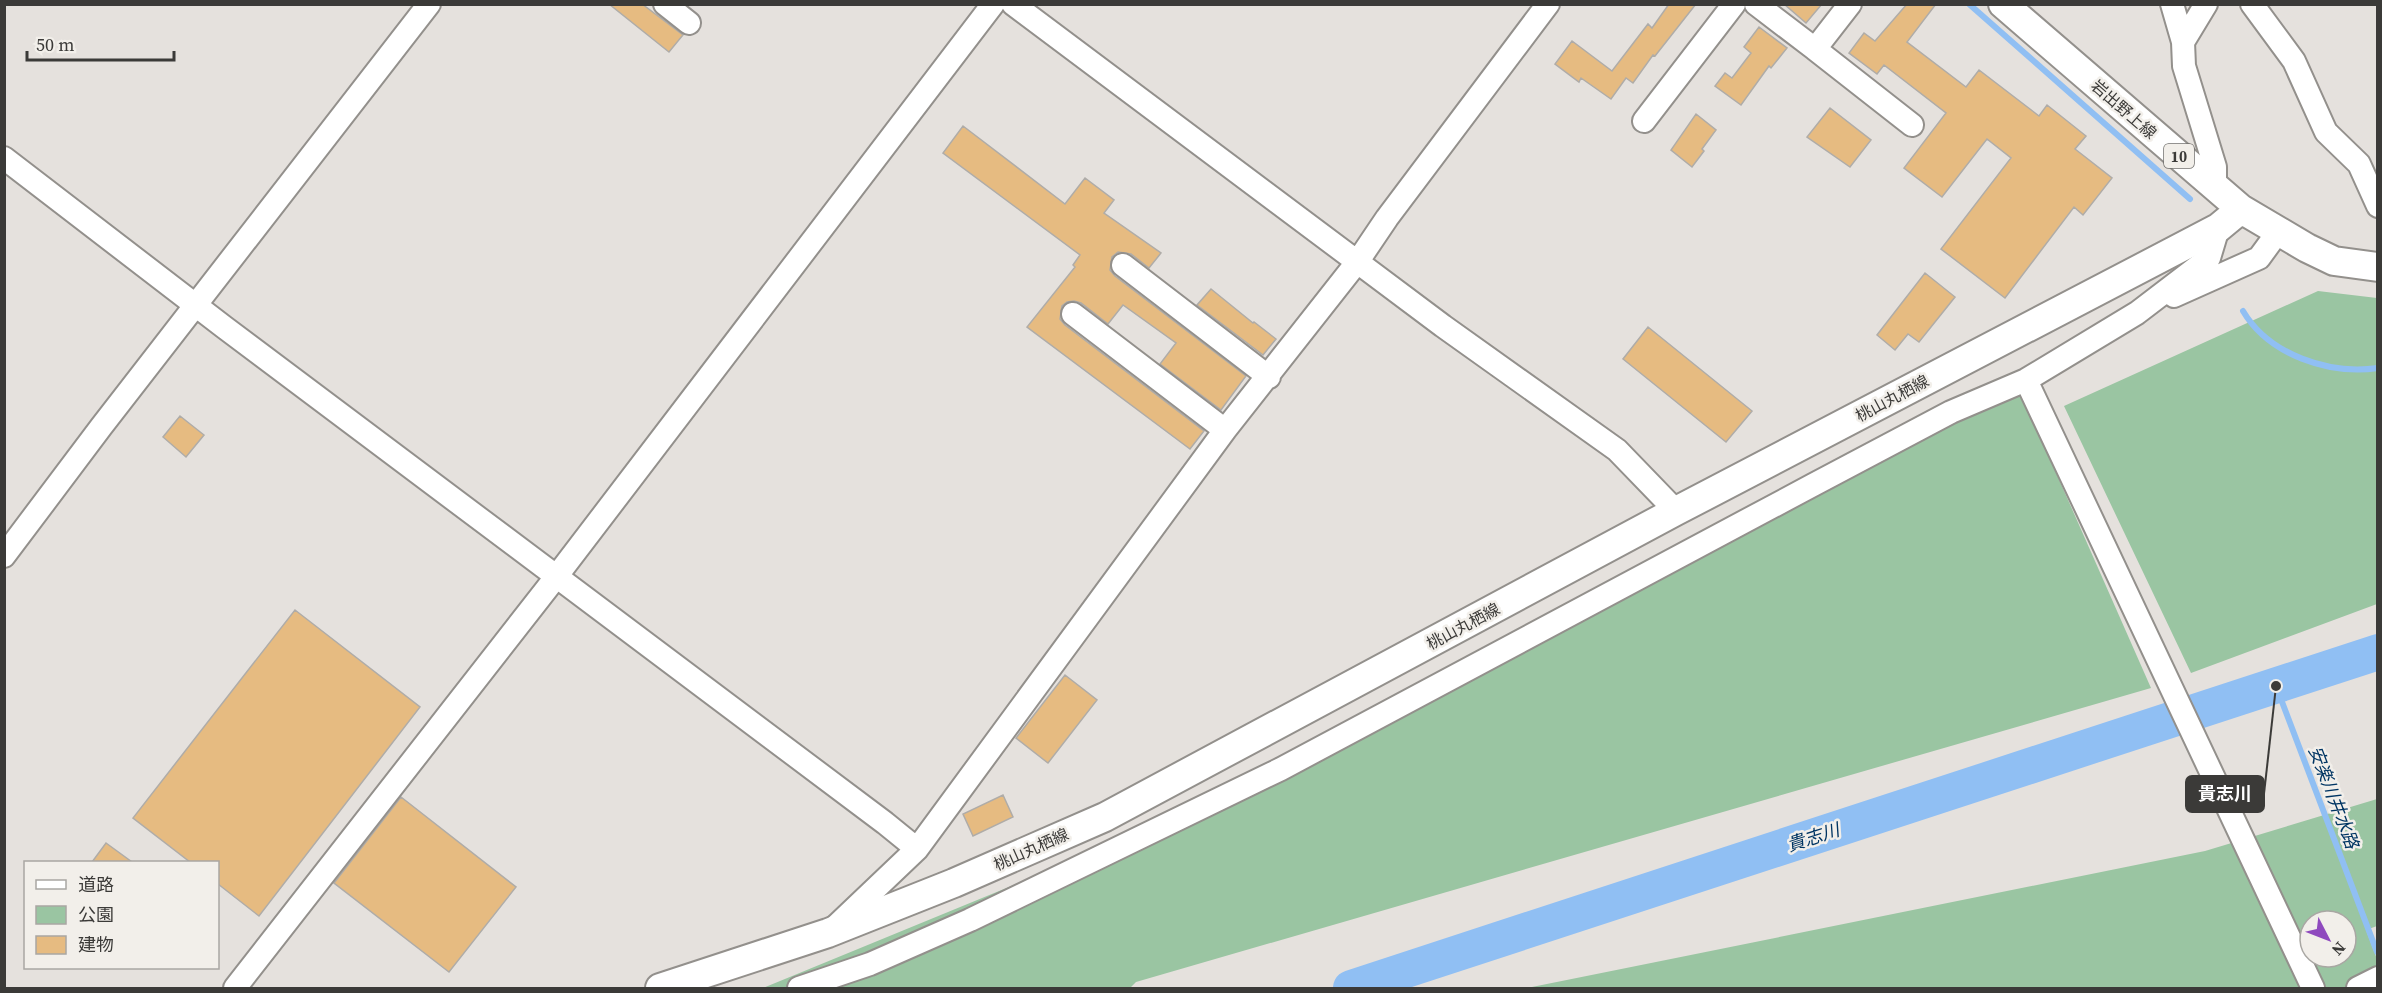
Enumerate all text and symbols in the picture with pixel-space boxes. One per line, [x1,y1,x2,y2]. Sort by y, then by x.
scale bar [27,24,174,62]
text: 50 m [36,32,74,57]
street label: 岩出野上線 [2087,74,2161,144]
road number: 10 [2164,144,2194,168]
street label: 桃山丸栖線 [1852,370,1932,426]
street label: 桃山丸栖線 [1423,598,1503,654]
water label: 安楽川井水路 [2303,742,2366,854]
callout: 貴志川 [2186,776,2264,812]
text: 貴志川 [2198,781,2252,806]
water label: 貴志川 [1783,816,1844,857]
street label: 桃山丸栖線 [990,823,1072,875]
legend [24,861,219,969]
text: 道路 [78,872,114,897]
text: 公園 [78,902,114,927]
north arrow [2298,909,2358,969]
text: 建物 [78,932,114,957]
text: N [2327,937,2351,961]

